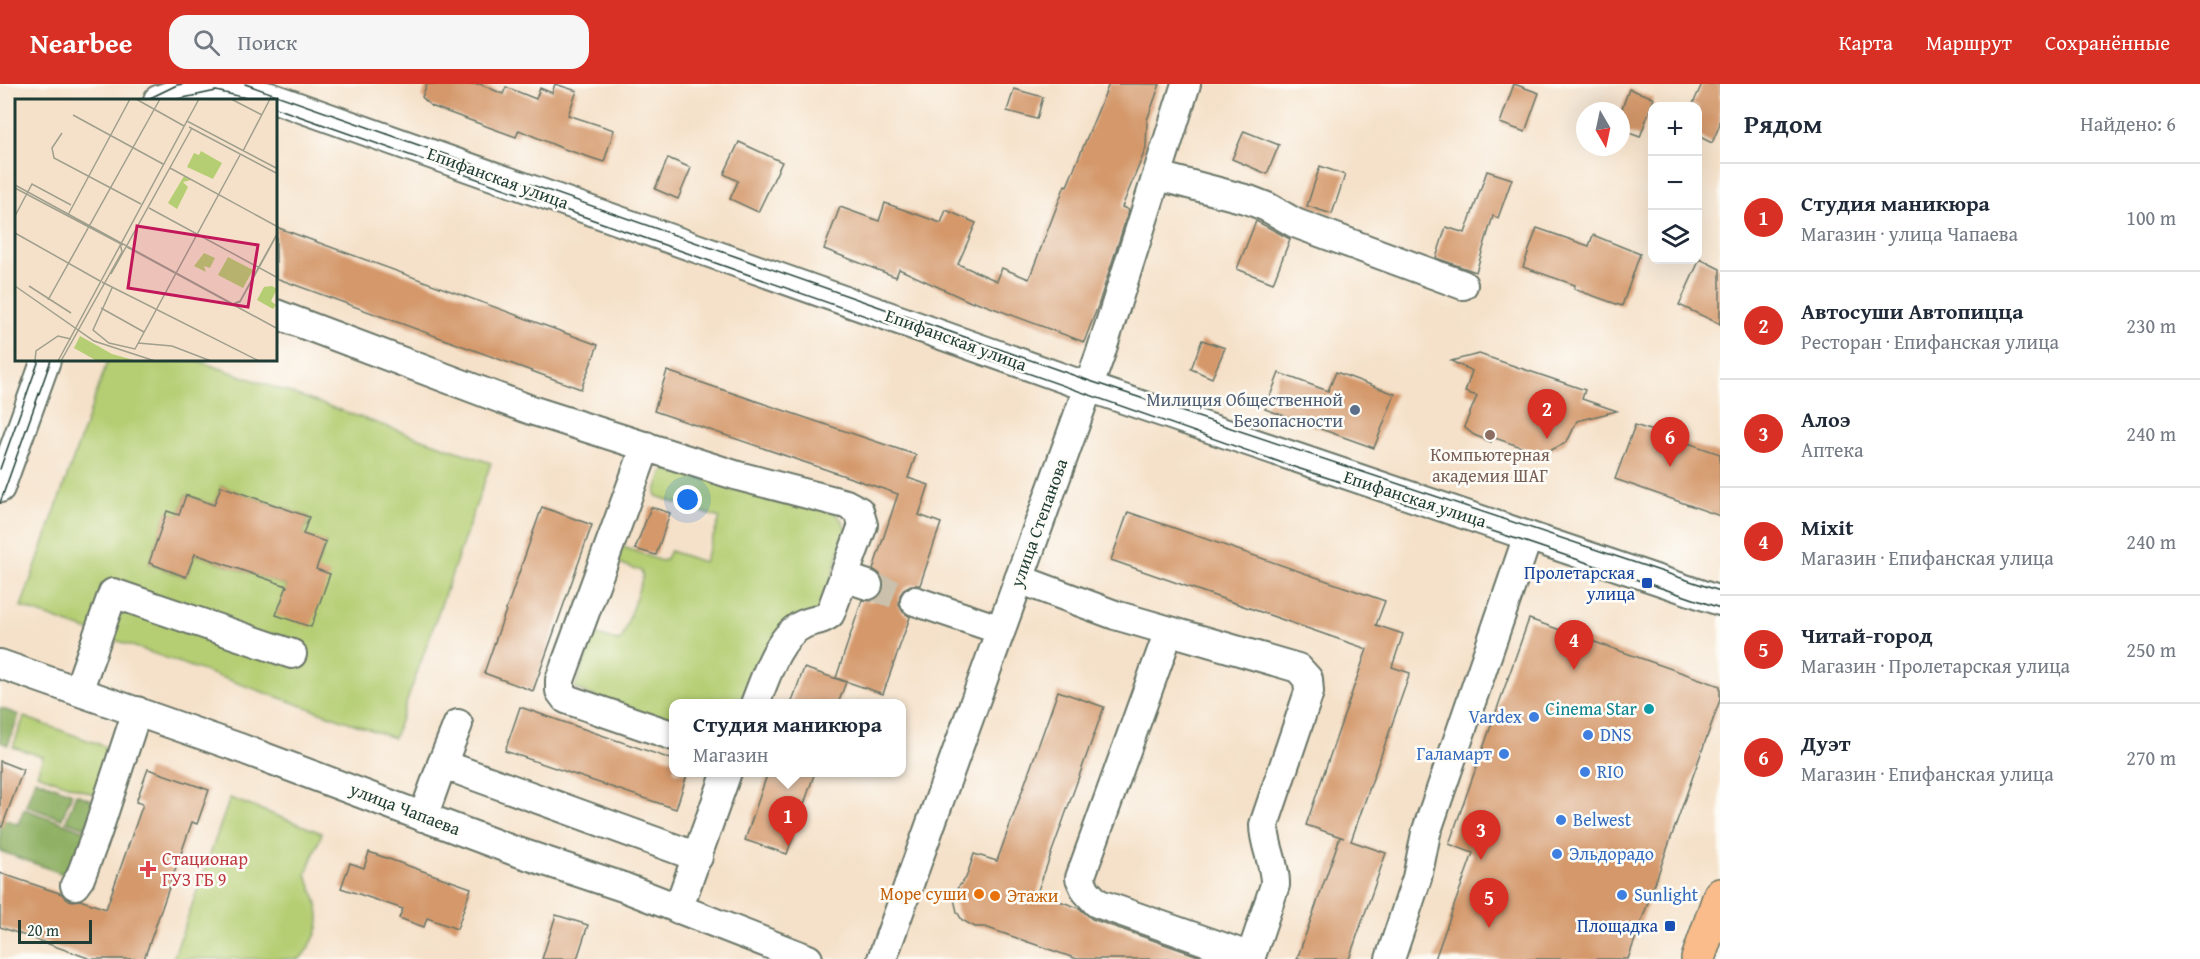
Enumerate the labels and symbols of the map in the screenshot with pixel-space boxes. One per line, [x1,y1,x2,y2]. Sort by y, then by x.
inset map [15,99,278,362]
north arrow [1576,102,1630,156]
street label: Епифанская улица [424,139,573,216]
street label: Епифанская улица [882,301,1031,378]
place label: Милиция Общественной Безопасности [1146,386,1343,434]
pin: 2 [1528,390,1566,439]
marker: Милиция Общественной Безопасности [1348,403,1362,417]
pin: 6 [1650,418,1690,467]
marker: Компьютерная академия ШАГ [1483,428,1497,442]
place label: Компьютерная академия ШАГ [1430,441,1550,489]
street label: улица Степанова [1002,454,1074,592]
street label: Епифанская улица [1340,463,1490,534]
your location [673,485,702,514]
place label: Пролетарская улица [1524,559,1635,607]
marker: Пролетарская улица [1640,576,1654,590]
pin: 4 [1554,620,1594,670]
place label: Cinema Star [1545,695,1638,722]
marker: Cinema Star [1642,702,1656,716]
place label: Vardex [1469,703,1523,730]
marker: Vardex [1527,710,1541,724]
place label: DNS [1600,721,1632,748]
marker: DNS [1581,728,1595,742]
place label: Галамарт [1416,740,1492,767]
marker: Галамарт [1497,747,1511,761]
place label: RIO [1597,758,1624,785]
marker: RIO [1578,765,1592,779]
street label: улица Чапаева [345,775,465,842]
pin: 1 [768,796,808,846]
place label: Belwest [1573,806,1632,833]
pin: 3 [1462,810,1500,860]
marker: Belwest [1554,813,1568,827]
place label: Эльдорадо [1569,840,1654,867]
place label: Стационар ГУЗ ГБ 9 [162,845,248,893]
marker: Эльдорадо [1550,847,1564,861]
marker: Стационар ГУЗ ГБ 9 [139,860,157,878]
pin: 5 [1470,878,1508,928]
place label: Море суши [880,880,967,907]
place label: Sunlight [1634,881,1699,908]
place label: Этажи [1007,882,1059,909]
marker: Море суши [972,887,986,901]
marker: Sunlight [1615,888,1629,902]
marker: Этажи [988,889,1002,903]
place label: Площадка [1577,912,1658,939]
scale bar [18,917,92,944]
marker: Площадка [1663,919,1677,933]

